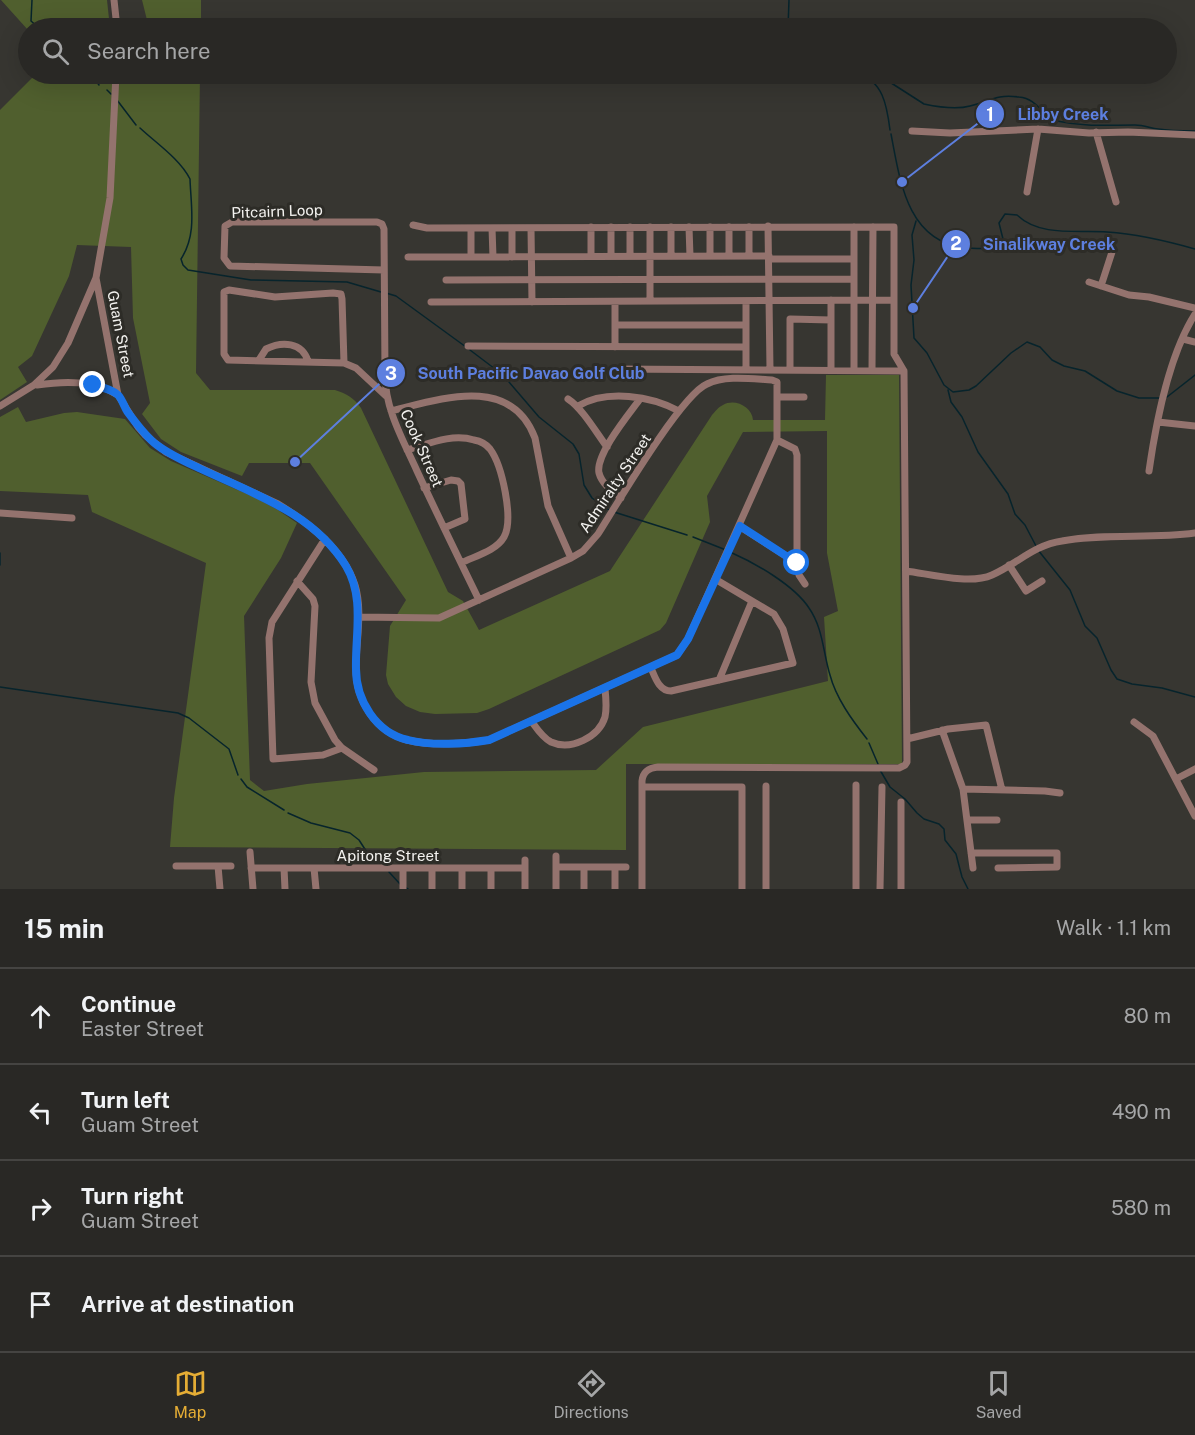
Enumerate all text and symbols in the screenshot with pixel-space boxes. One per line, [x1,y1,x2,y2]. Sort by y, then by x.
search box [18,18,1177,84]
icon: search [39,35,72,68]
text: Search here [87,38,211,64]
callout: Libby Creek [975,97,1120,131]
text: 1 [986,104,994,125]
text: Libby Creek [1017,105,1109,124]
street label: Pitcairn Loop [231,201,323,221]
callout: Sinalikway Creek [941,227,1127,261]
text: 2 [950,233,962,254]
text: Sinalikway Creek [983,235,1115,254]
street label: Guam Street [104,289,138,379]
callout: South Pacific Davao Golf Club [376,356,657,390]
text: 3 [385,363,397,384]
text: South Pacific Davao Golf Club [418,364,645,383]
route end [79,371,105,397]
street label: Cook Street [397,407,447,490]
street label: Admiralty Street [576,430,654,536]
route start [783,549,809,575]
street label: Apitong Street [337,847,440,864]
text: 15 min [24,913,104,944]
text: Walk · 1.1 km [1056,916,1171,940]
text: Continue [81,991,176,1017]
icon: ahead [24,1000,57,1033]
text: 80 m [1124,1004,1171,1028]
text: Easter Street [81,1017,204,1041]
text: Turn left [81,1087,170,1113]
icon: left [24,1096,57,1129]
text: 490 m [1112,1100,1171,1124]
text: Guam Street [81,1113,199,1137]
text: Turn right [81,1183,184,1209]
icon: right [24,1192,57,1225]
text: 580 m [1111,1196,1171,1220]
text: Guam Street [81,1209,199,1233]
icon: arrive [24,1288,57,1321]
text: Arrive at destination [81,1291,294,1317]
tab: Map [174,1367,207,1422]
tab: Directions [554,1367,629,1422]
tab: Saved [976,1367,1021,1422]

